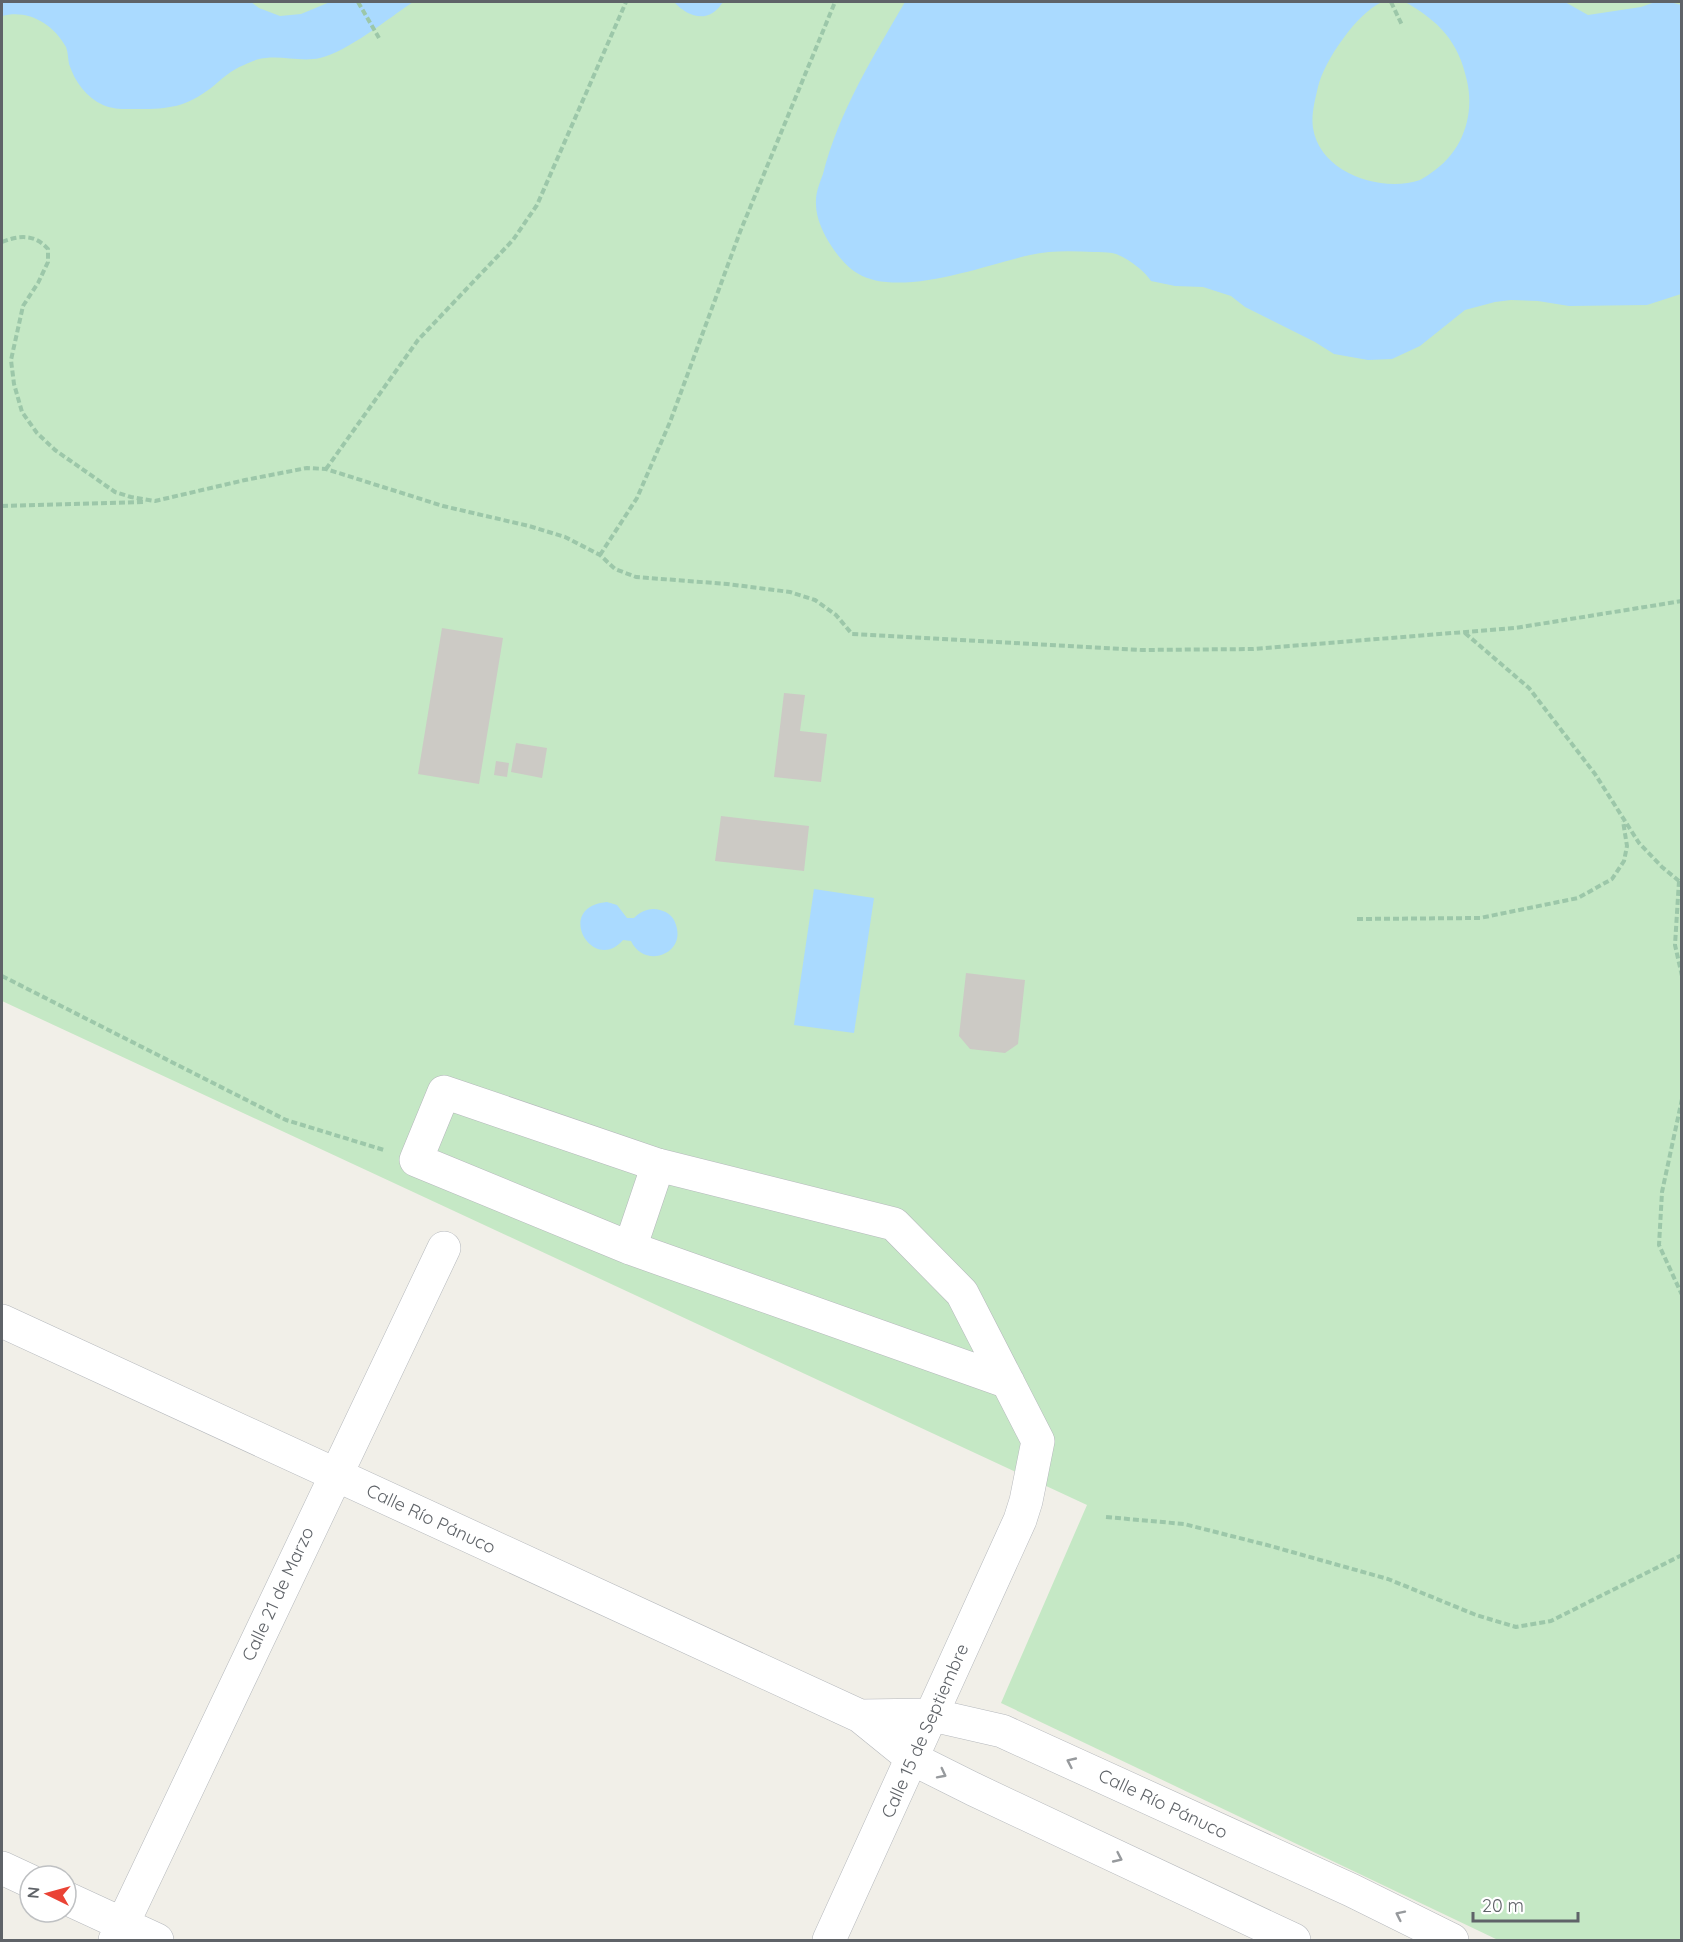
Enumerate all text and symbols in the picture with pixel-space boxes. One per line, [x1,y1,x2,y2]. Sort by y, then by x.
street label: Calle Río Pánuco [363,1479,499,1559]
street label: Calle 21 de Marzo [236,1523,319,1665]
street label: Calle 15 de Septiembre [876,1640,973,1822]
one-way arrow [1066,1757,1077,1769]
street label: Calle Río Pánuco [1095,1764,1231,1844]
one-way arrow [936,1767,947,1778]
one-way arrow [1112,1850,1123,1862]
north arrow [18,1864,78,1924]
scale bar [1473,1885,1578,1923]
text: N [23,1886,44,1899]
text: 20 m [1482,1894,1524,1917]
one-way arrow [1395,1910,1406,1922]

